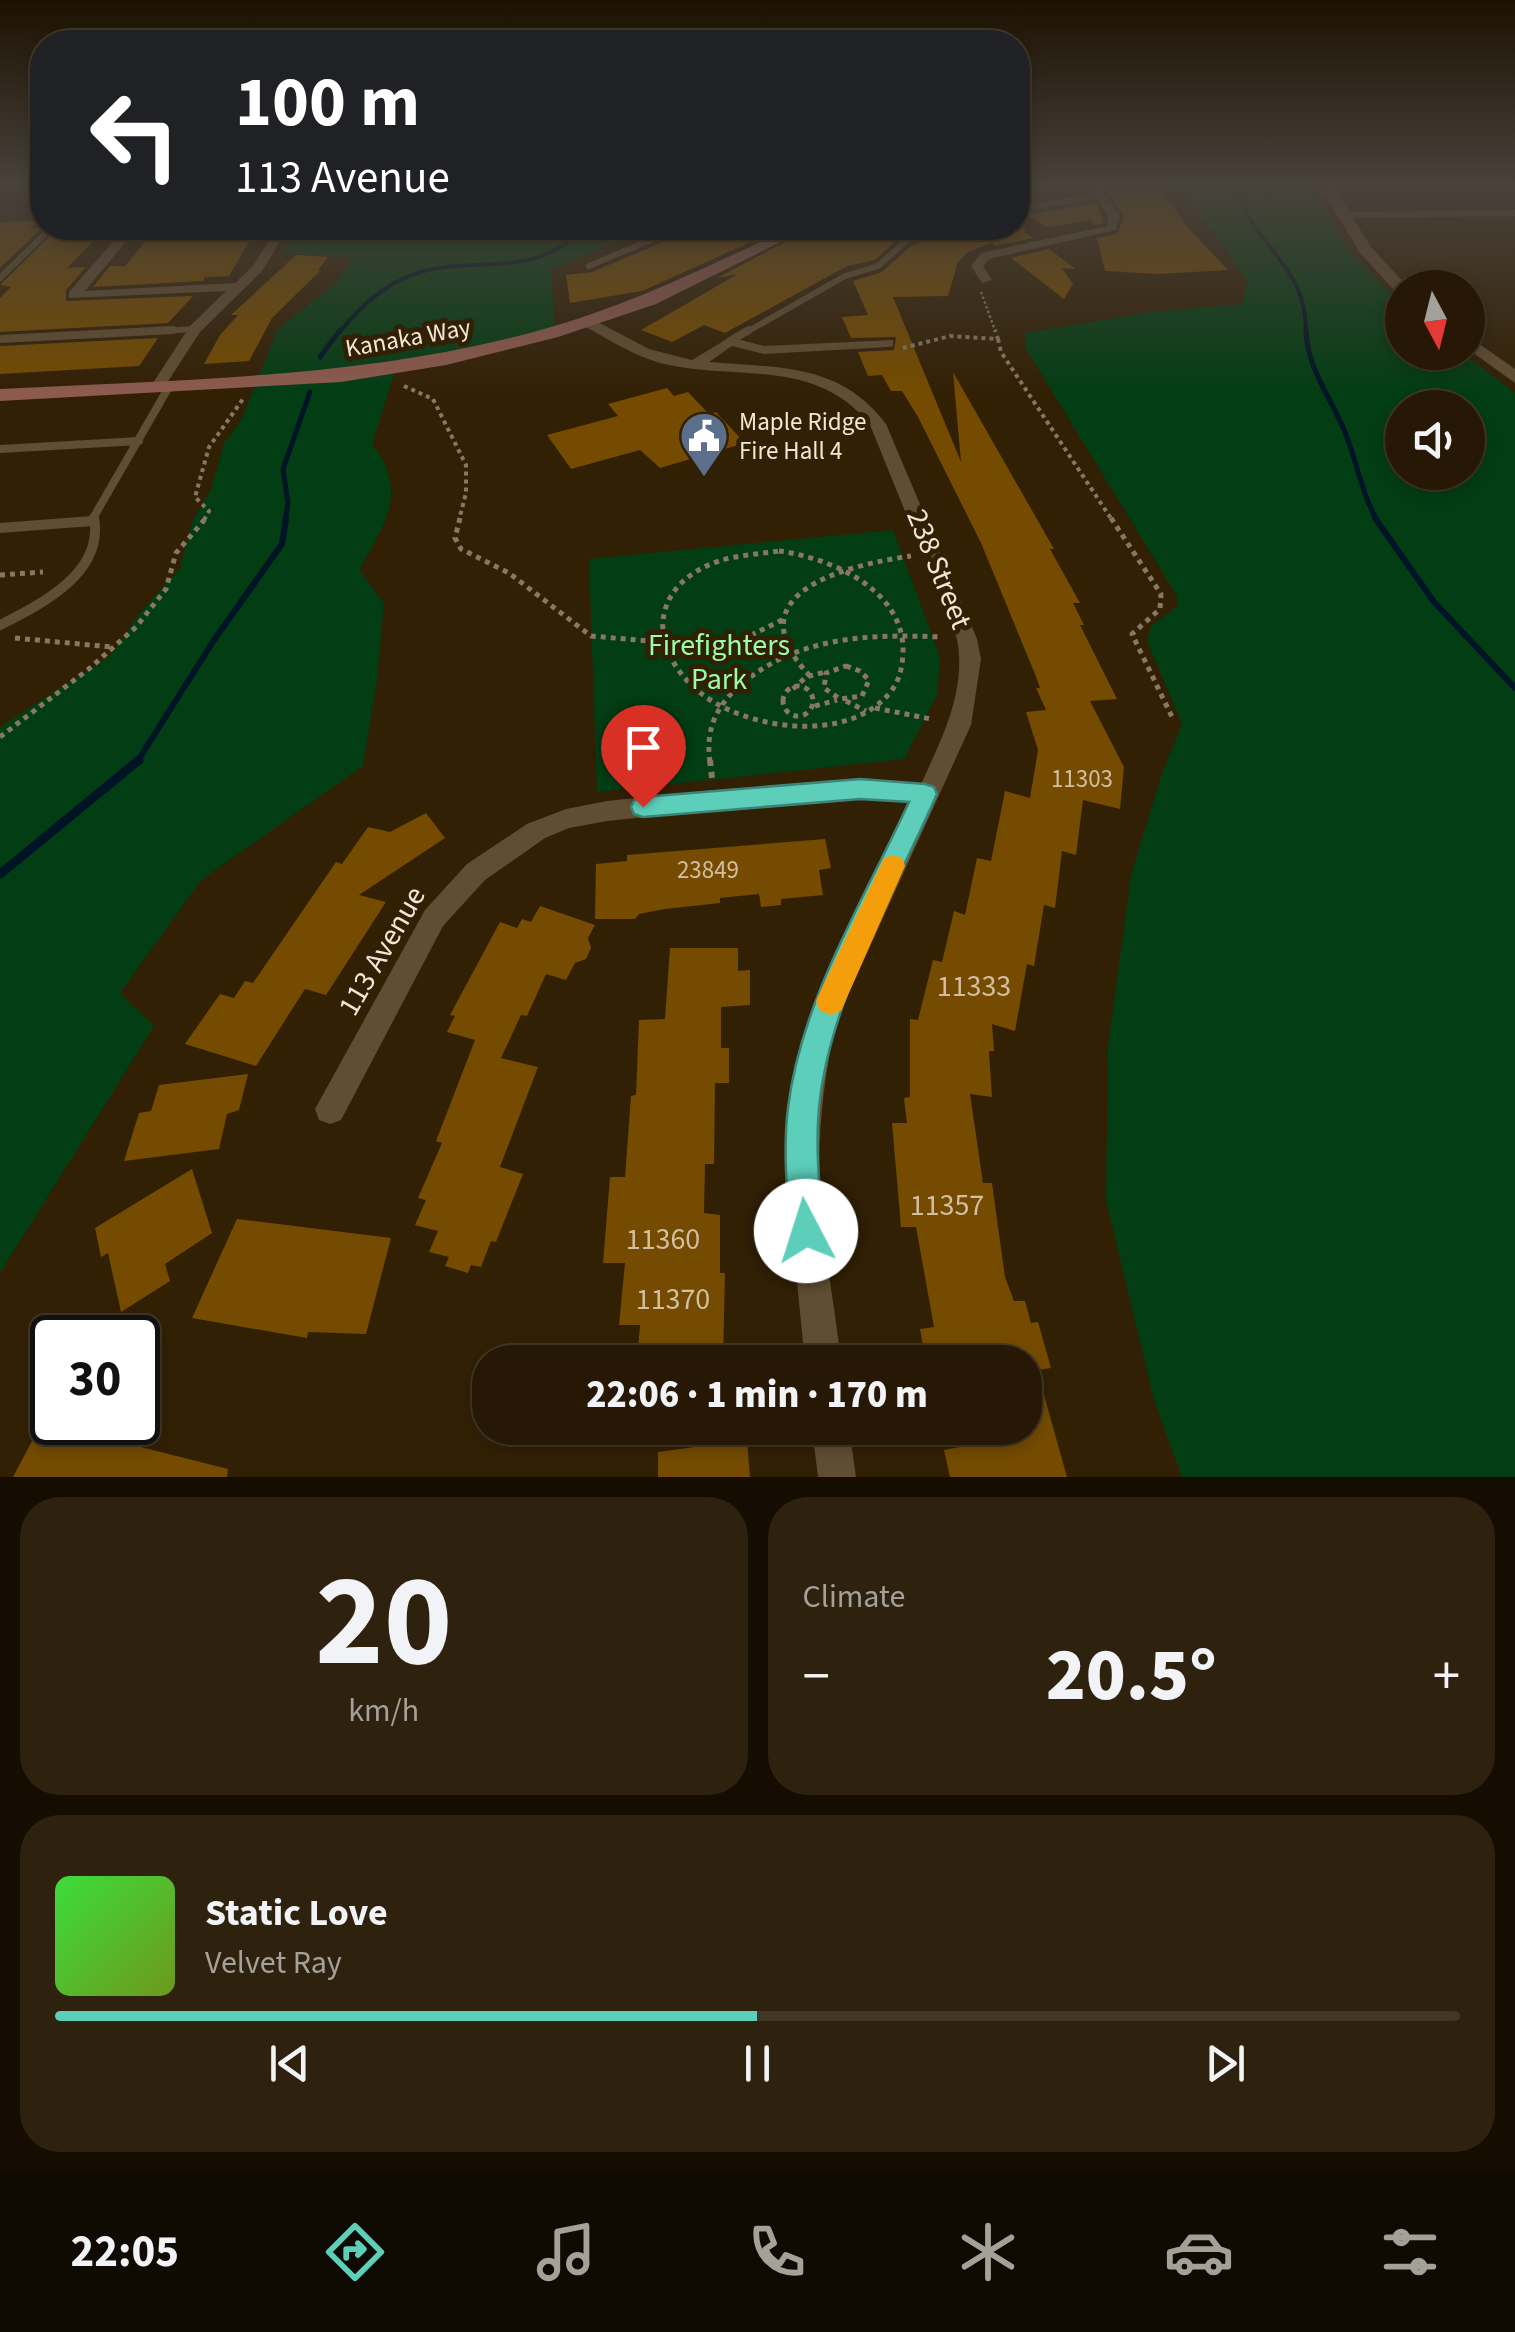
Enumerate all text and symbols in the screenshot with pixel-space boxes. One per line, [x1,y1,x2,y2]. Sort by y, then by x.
text: 100 m [235,53,420,153]
icon: left [70,70,200,200]
text: 113 Avenue [235,146,450,210]
north arrow [1385,270,1485,370]
map controls [1385,270,1485,490]
street label: Kanaka Way [343,309,474,367]
button: sound [1385,390,1485,490]
place label: Maple Ridge Fire Hall 4 [739,404,866,469]
public building icon: Maple Ridge Fire Hall 4 [678,410,730,478]
street label: 238 Street [895,503,983,635]
park label: Firefighters Park [648,624,790,701]
pin [601,705,686,808]
icon: arrive [616,720,671,775]
house number: 11303 [1051,761,1113,797]
house number: 23849 [677,852,739,888]
street label: 113 Avenue [328,878,436,1024]
house number: 11333 [937,965,1011,1008]
position arrow [754,1179,858,1283]
house number: 11357 [910,1184,984,1227]
house number: 11360 [626,1218,700,1261]
house number: 11370 [636,1278,710,1321]
speed limit sign: 30 [30,1315,160,1445]
text: 22:06 · 1 min · 170 m [586,1368,928,1422]
text: 20 [315,1530,452,1715]
text: Climate [803,1574,905,1620]
text: 20.5° [1046,1622,1217,1729]
text: − [803,1638,830,1716]
text: + [1433,1638,1460,1716]
text: km/h [348,1688,419,1734]
text: Static Love [205,1886,388,1940]
text: Velvet Ray [205,1940,342,1986]
icon: previous [262,2036,317,2091]
icon: pause [730,2036,785,2091]
icon: next [1198,2036,1253,2091]
icon: directions [320,2217,390,2287]
icon: music [531,2217,601,2287]
icon: phone [742,2217,812,2287]
icon: climate [953,2217,1023,2287]
icon: car [1164,2217,1234,2287]
icon: filters [1375,2217,1445,2287]
text: 22:05 [70,2220,179,2284]

